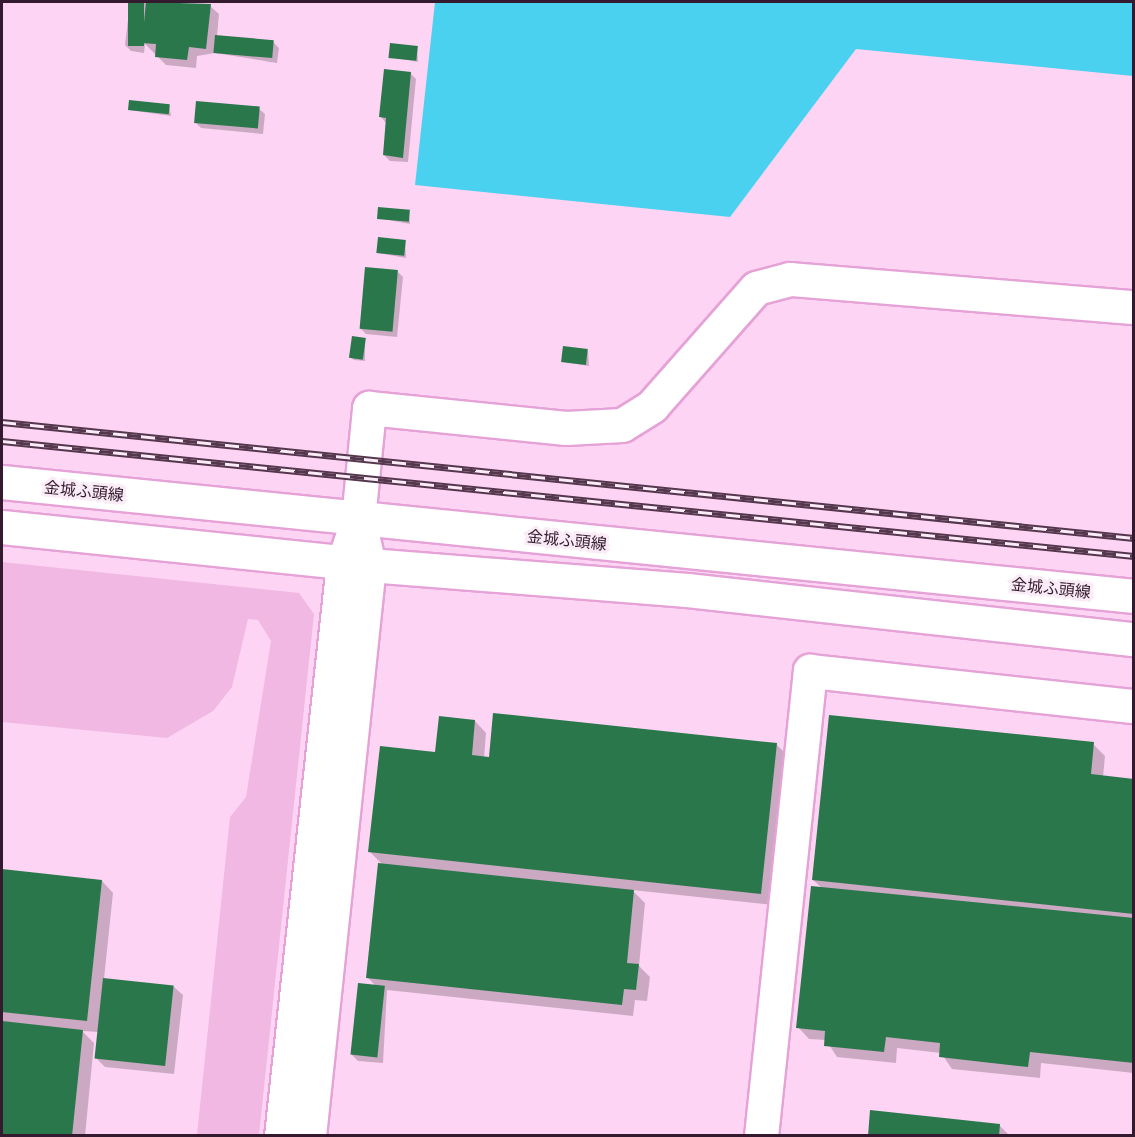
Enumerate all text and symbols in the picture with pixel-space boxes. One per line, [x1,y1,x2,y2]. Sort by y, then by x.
street label: 金城ふ頭線 [43,477,125,505]
street label: 金城ふ頭線 [526,526,608,554]
street label: 金城ふ頭線 [1010,574,1092,602]

